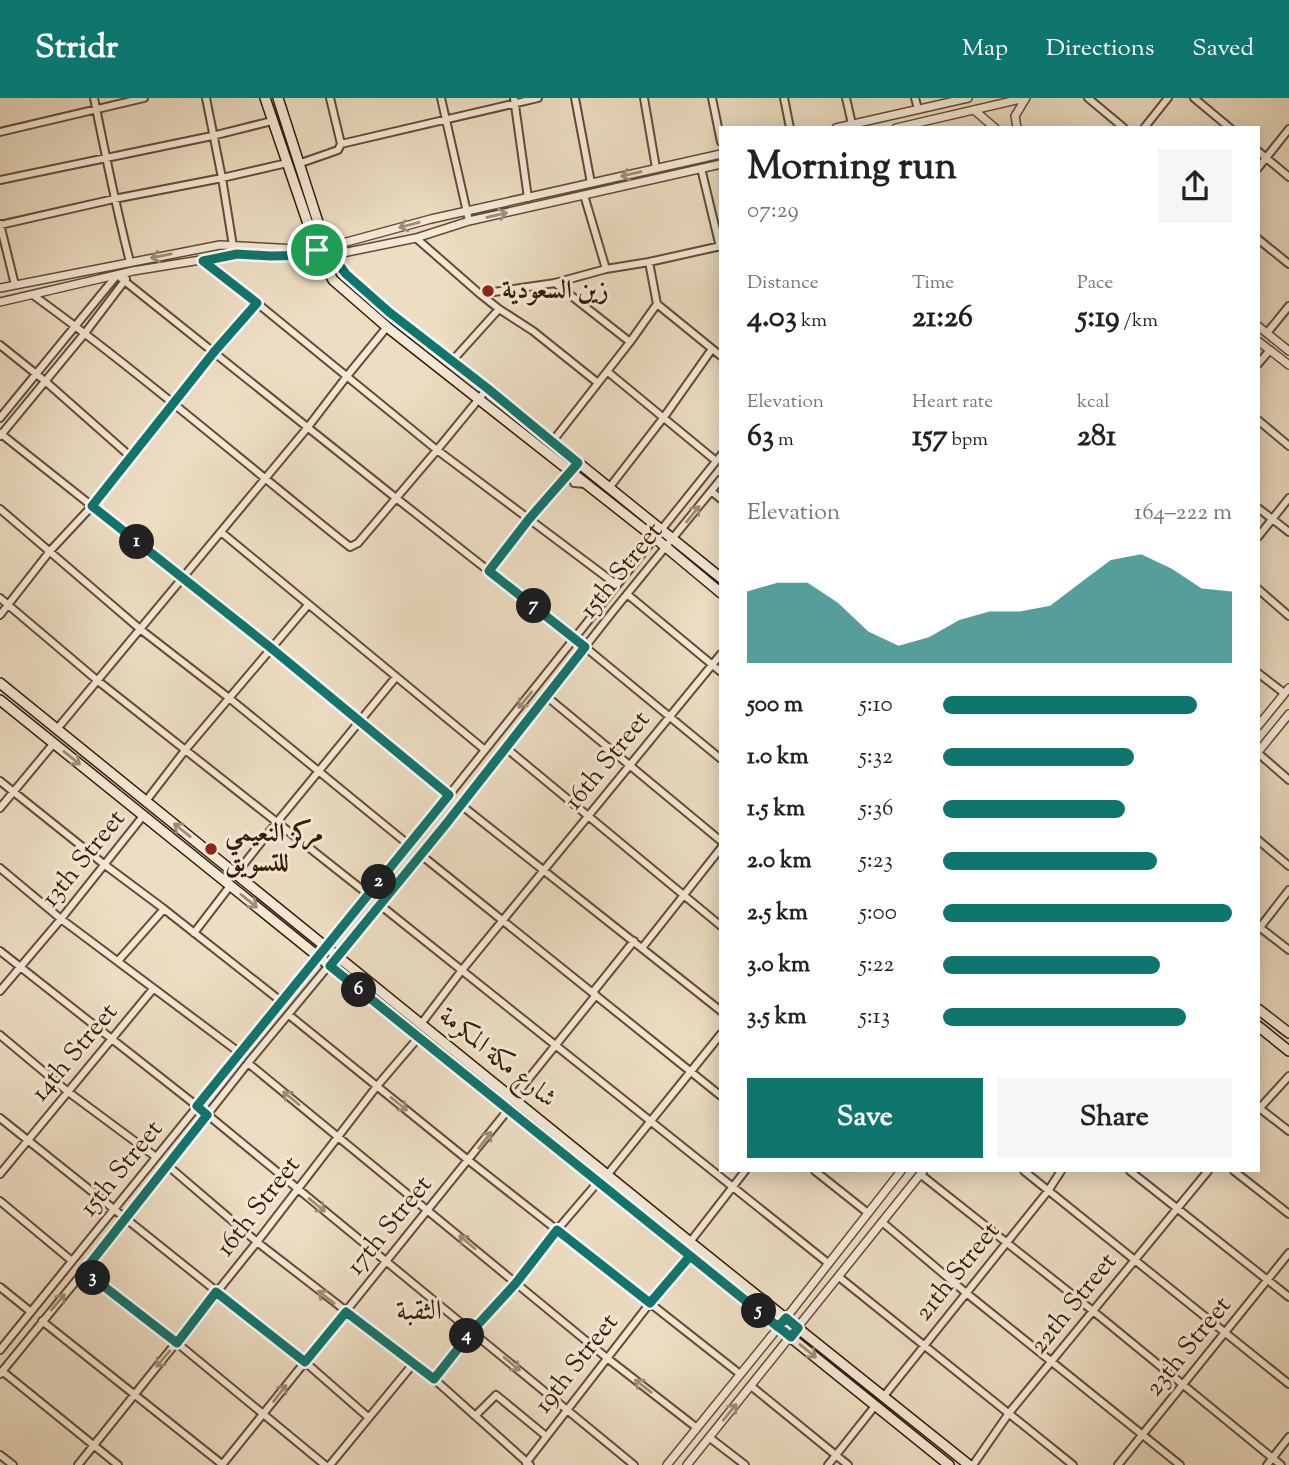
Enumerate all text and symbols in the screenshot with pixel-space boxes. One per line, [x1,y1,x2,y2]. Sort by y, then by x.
text: Stridr [35,25,118,73]
text: Map [962,32,1008,66]
text: Directions [1046,32,1154,66]
text: Saved [1192,32,1254,66]
text: Morning run [747,142,957,196]
button: share [1158,149,1232,223]
one-way arrow [620,168,642,181]
text: 07:29 [747,195,799,228]
one-way arrow [485,208,508,221]
one-way arrow [398,219,421,232]
pin [287,220,347,280]
icon: arrive [298,231,336,269]
one-way arrow [150,250,173,264]
text: Distance [747,270,819,297]
text: Time [912,270,954,297]
text: Pace [1077,270,1113,297]
place label: زين السعودية [502,273,609,310]
marker: زين السعودية [480,283,496,299]
text: 4.03 [747,297,797,340]
text: 21:26 [912,297,973,340]
text: 5:19 [1077,297,1120,340]
text: km [797,308,827,335]
text: /km [1120,308,1158,335]
text: Elevation [747,389,824,416]
text: Heart rate [912,389,993,416]
text: kcal [1077,389,1110,416]
text: 63 [747,416,774,459]
text: 157 [912,416,948,459]
text: 281 [1077,416,1116,459]
text: m [774,427,794,454]
text: bpm [948,427,988,454]
text: Elevation [747,497,840,530]
text: 164–222 m [1134,497,1232,530]
one-way arrow [685,506,700,524]
street label: 15th Street [572,515,672,627]
pin: 1 [120,524,154,560]
text: 1 [133,528,140,555]
pin: 7 [516,588,552,624]
text: 7 [529,592,538,619]
text: 500 m [747,689,803,722]
text: 5:10 [859,689,893,722]
one-way arrow [518,690,533,708]
street label: 16th Street [556,703,660,819]
text: 1.0 km [747,741,809,774]
text: 5:32 [859,741,893,774]
one-way arrow [62,750,80,766]
text: 1.5 km [747,793,805,826]
text: 5:36 [859,793,893,826]
street label: 13th Street [33,802,135,916]
place label: مركز النعيمي للتسويق [225,816,323,883]
one-way arrow [174,823,192,838]
marker: مركز النعيمي للتسويق [203,841,219,857]
text: 2.0 km [747,845,812,878]
text: 5:23 [859,845,893,878]
pin: 2 [362,864,396,900]
text: 2 [374,868,383,895]
one-way arrow [239,893,257,909]
text: 2.5 km [747,897,808,930]
text: 5:00 [859,897,897,930]
text: 3.0 km [747,949,810,982]
text: 5:22 [859,949,894,982]
pin: 6 [342,972,376,1008]
text: 6 [354,976,363,1003]
street label: 14th Street [23,996,127,1110]
street label: شارع مكة المكرمة [429,999,564,1118]
text: 3.5 km [747,1001,806,1034]
text: 5:13 [859,1001,890,1034]
button: Save [747,1078,983,1158]
button: Share [997,1078,1232,1158]
one-way arrow [282,1090,300,1106]
one-way arrow [390,1096,408,1112]
street label: 15th Street [72,1113,172,1225]
one-way arrow [477,1131,492,1149]
street label: 16th Street [208,1149,310,1265]
street label: 17th Street [338,1168,442,1284]
one-way arrow [307,1197,325,1212]
street label: 21th Street [907,1214,1010,1329]
one-way arrow [458,1234,476,1250]
street label: 22th Street [1022,1245,1127,1363]
pin: 3 [76,1260,110,1296]
text: 3 [89,1264,96,1291]
one-way arrow [318,1289,336,1304]
street label: 23th Street [1137,1289,1241,1405]
district label: الثقبة [396,1292,442,1332]
one-way arrow [50,1293,66,1311]
pin: 5 [742,1294,776,1328]
text: 5 [755,1297,762,1324]
street label: 19th Street [526,1306,628,1422]
pin: 4 [449,1318,484,1354]
text: 4 [462,1322,471,1349]
one-way arrow [798,1343,816,1359]
one-way arrow [155,1350,170,1368]
one-way arrow [502,1357,520,1372]
one-way arrow [634,1378,653,1393]
one-way arrow [273,1384,288,1403]
one-way arrow [723,1403,738,1421]

